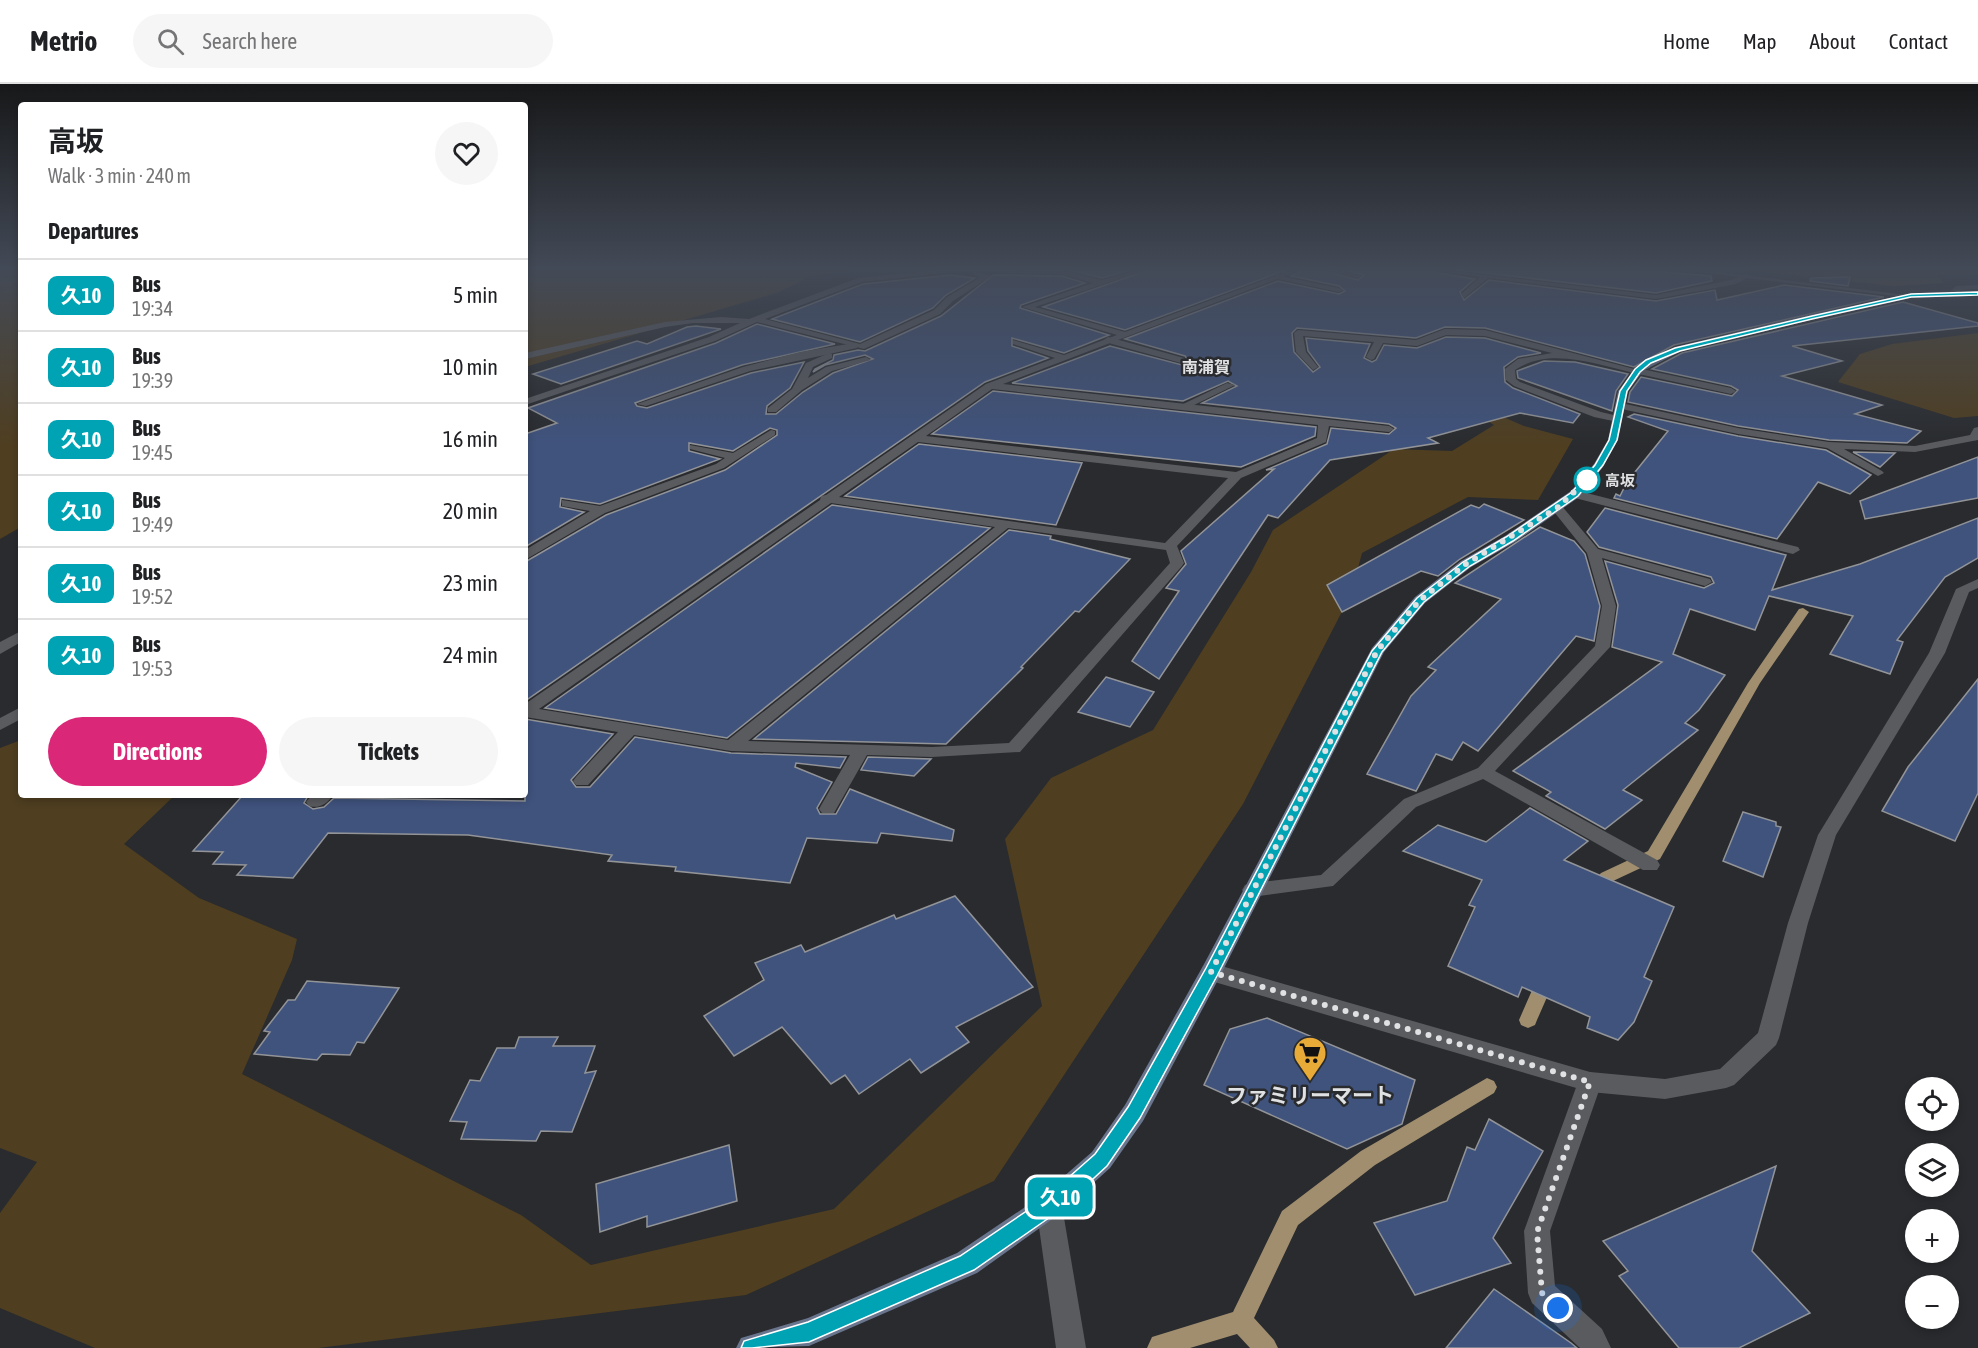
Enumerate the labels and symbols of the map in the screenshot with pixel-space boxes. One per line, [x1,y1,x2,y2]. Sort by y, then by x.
district label: 南浦賀 [1182,358,1230,376]
marker: 高坂 [1574,467,1600,493]
place label: 高坂 [1605,472,1635,489]
supermarket icon: ファミリーマート [1292,1035,1328,1082]
place label: ファミリーマート [1226,1083,1394,1107]
line badge: 久10 [1026,1178,1094,1216]
your location [1543,1293,1573,1323]

